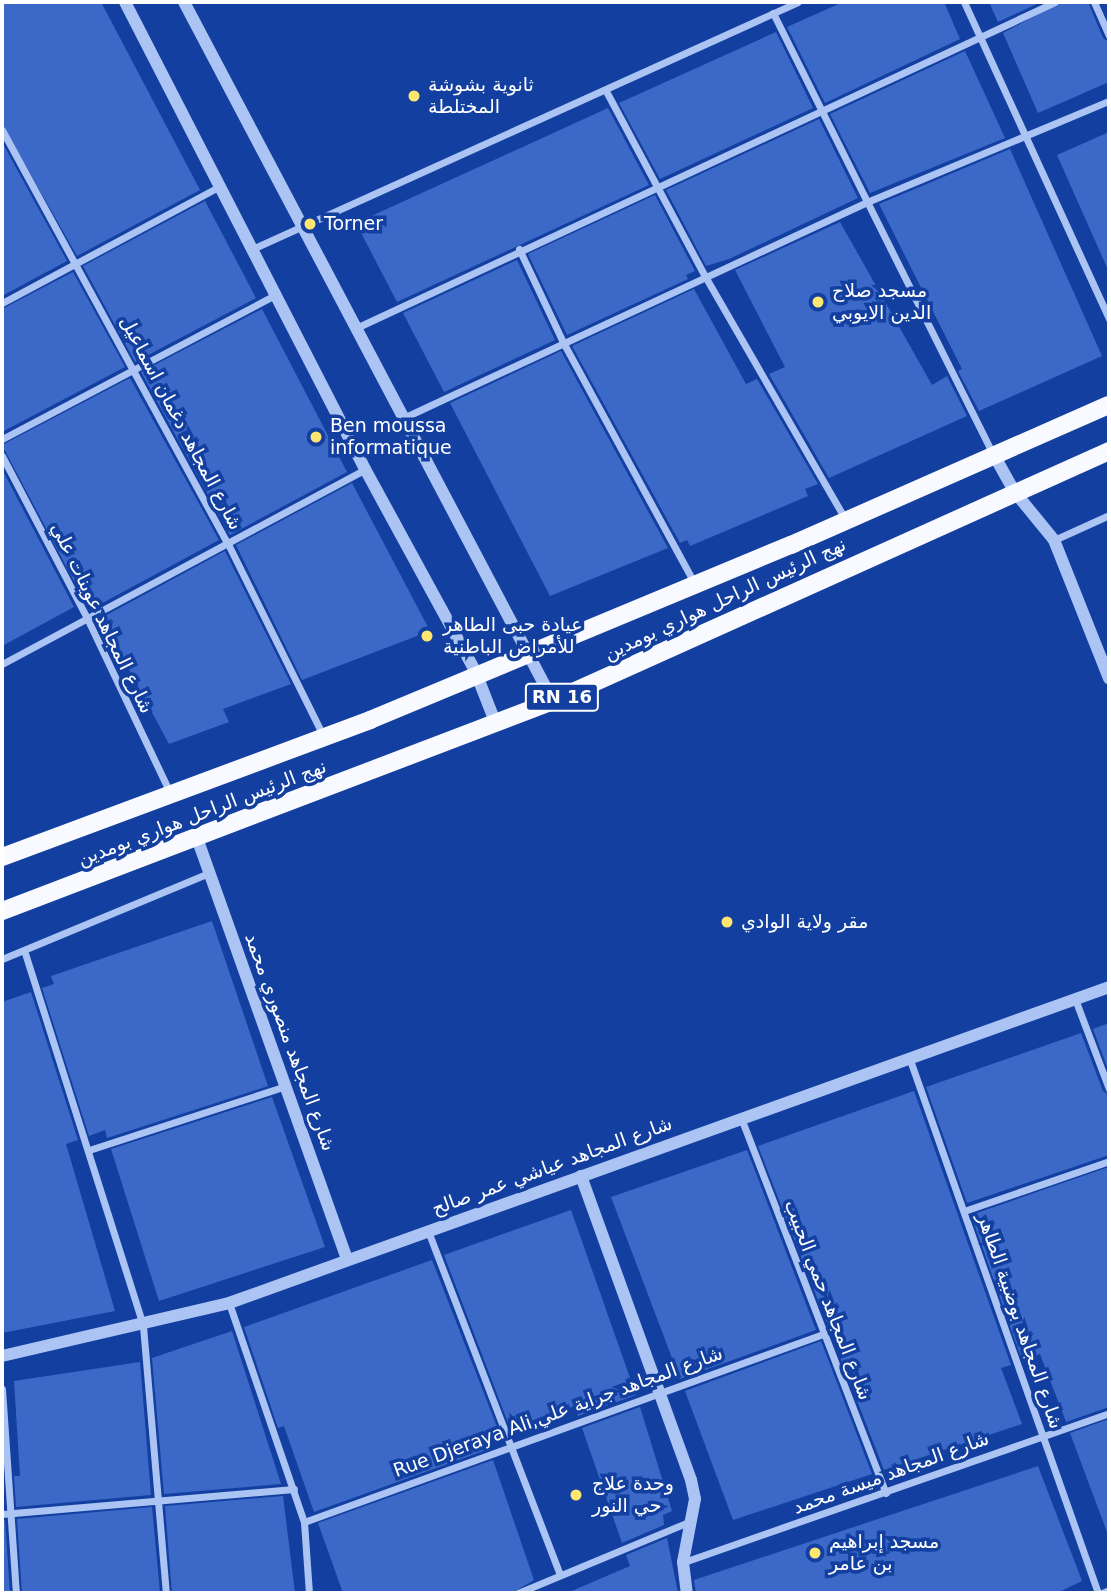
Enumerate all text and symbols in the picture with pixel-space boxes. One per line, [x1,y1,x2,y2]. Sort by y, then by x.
place label: ثانوية بشوشة المختلطة [428,74,534,118]
marker: ثانوية بشوشة المختلطة [406,88,422,104]
place label: Torner [324,213,383,235]
marker: Torner [302,216,318,232]
place label: مسجد صلاح الدين الايوبي [832,280,931,324]
marker: مسجد صلاح الدين الايوبي [810,294,826,310]
street label: شارع المجاهد دغمان اسماعيل [115,312,247,534]
place label: Ben moussa informatique [330,415,452,459]
marker: Ben moussa informatique [308,429,324,445]
street label: شارع المجاهد عوينات علي [46,519,158,717]
street label: نهج الرئيس الراحل هواري بومدين [600,533,850,665]
place label: عيادة حبى الطاهر للأمراض الباطنية [443,614,583,658]
marker: عيادة حبى الطاهر للأمراض الباطنية [417,626,437,646]
road number: RN 16 [524,682,600,712]
street label: نهج الرئيس الراحل هواري بومدين [74,755,330,871]
place label: مقر ولاية الوادي [741,911,868,933]
marker: مقر ولاية الوادي [719,914,735,930]
street label: شارع المجاهد منصوري محمد [240,930,340,1154]
street label: شارع المجاهد عياشي عمر صالح [429,1112,675,1220]
street label: شارع المجاهد حمي الحبيب [779,1197,877,1403]
street label: شارع المجاهد بوضبية الطاهر [972,1210,1068,1432]
street label: Rue Djeraya Ali,شارع المجاهد جراية علي [390,1342,726,1482]
street label: شارع المجاهد ميسة محمد [790,1427,992,1519]
place label: وحدة علاج حي النور [592,1473,674,1517]
marker: وحدة علاج حي النور [566,1485,586,1505]
place label: مسجد إبراهيم بن عامر [829,1531,939,1575]
marker: مسجد إبراهيم بن عامر [807,1545,823,1561]

